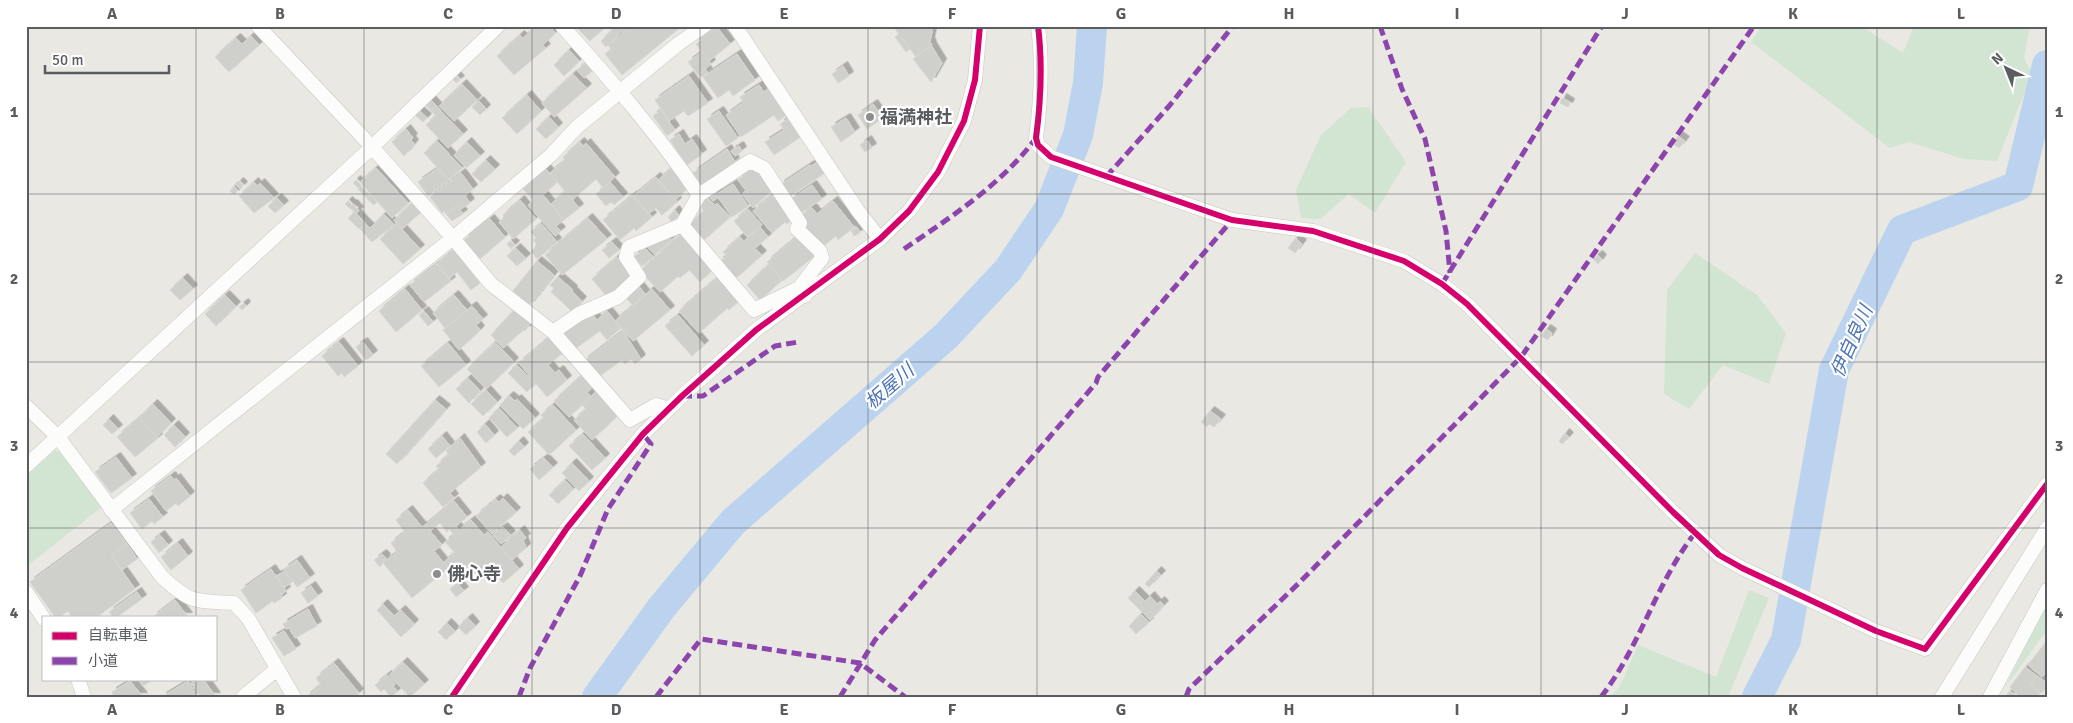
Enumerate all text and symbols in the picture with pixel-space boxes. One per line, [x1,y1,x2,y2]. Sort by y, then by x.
text: A [107,4,118,24]
text: B [275,4,285,24]
text: C [443,4,453,24]
text: D [611,4,622,24]
text: E [779,4,789,24]
text: F [948,4,957,24]
text: G [1116,4,1126,24]
text: H [1284,4,1294,24]
text: I [1454,4,1460,24]
text: J [1621,4,1629,24]
text: K [1788,4,1798,24]
text: L [1957,4,1966,24]
scale bar [45,42,169,74]
north arrow [1980,42,2030,92]
text: N [1988,49,2007,68]
text: 50 m [52,51,83,69]
text: 1 [10,102,19,122]
text: 1 [2055,102,2064,122]
place label: 福満神社 [880,106,952,128]
marker: 福満神社 [864,111,876,123]
text: 2 [10,269,18,289]
text: 2 [2055,269,2063,289]
water label: 伊自良川 [1825,300,1879,381]
water label: 板屋川 [860,358,921,415]
text: 3 [10,436,18,456]
text: 3 [2055,436,2063,456]
place label: 佛心寺 [447,563,501,585]
marker: 佛心寺 [431,568,443,580]
text: 4 [10,603,19,623]
text: 4 [2055,603,2064,623]
legend [42,616,218,680]
text: 自転車道 [88,626,148,644]
text: 小道 [88,652,118,670]
text: A [107,700,118,720]
text: B [275,700,285,720]
text: C [443,700,453,720]
text: D [611,700,622,720]
text: E [779,700,789,720]
text: F [948,700,957,720]
text: G [1116,700,1126,720]
text: H [1284,700,1294,720]
text: I [1454,700,1460,720]
text: J [1621,700,1629,720]
text: K [1788,700,1798,720]
text: L [1957,700,1966,720]

